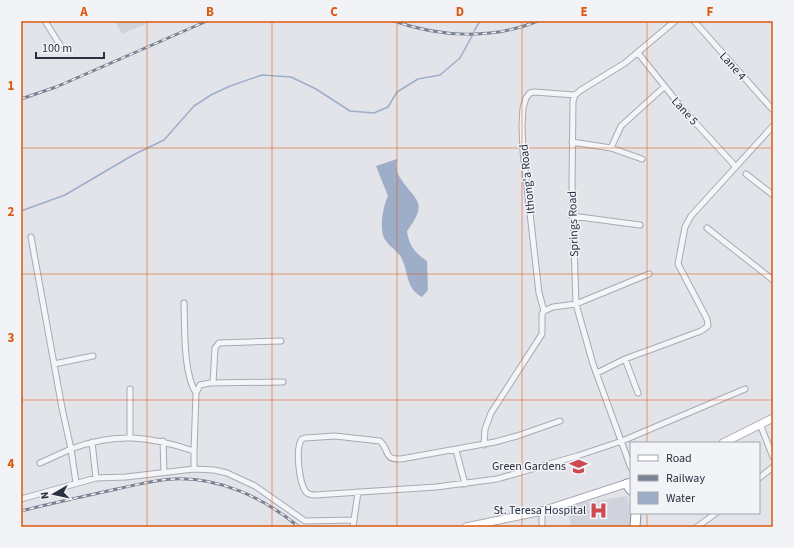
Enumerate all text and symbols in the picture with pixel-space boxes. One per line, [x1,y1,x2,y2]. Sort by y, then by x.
text: A [79,3,88,21]
text: B [206,3,214,21]
text: C [330,3,338,21]
text: D [456,3,464,21]
text: E [580,3,588,21]
text: F [707,3,714,21]
scale bar [36,34,104,60]
text: 100 m [42,40,72,57]
street label: Lane 4 [715,48,750,84]
text: 1 [8,77,15,95]
street label: Lane 5 [667,93,702,129]
street label: Ithong'a Road [515,143,540,215]
street label: Springs Road [564,191,583,257]
text: 2 [8,203,15,221]
text: 3 [8,329,15,347]
legend [630,442,760,514]
text: Road [666,450,692,467]
text: 4 [8,455,15,473]
school or university icon: Green Gardens [569,456,589,476]
place label: Green Gardens [492,458,566,475]
text: Railway [666,470,705,487]
north arrow [34,474,74,514]
text: Water [666,490,696,507]
text: N [37,491,53,500]
hospital icon: St. Teresa Hospital [589,500,609,520]
place label: St. Teresa Hospital [493,502,586,519]

